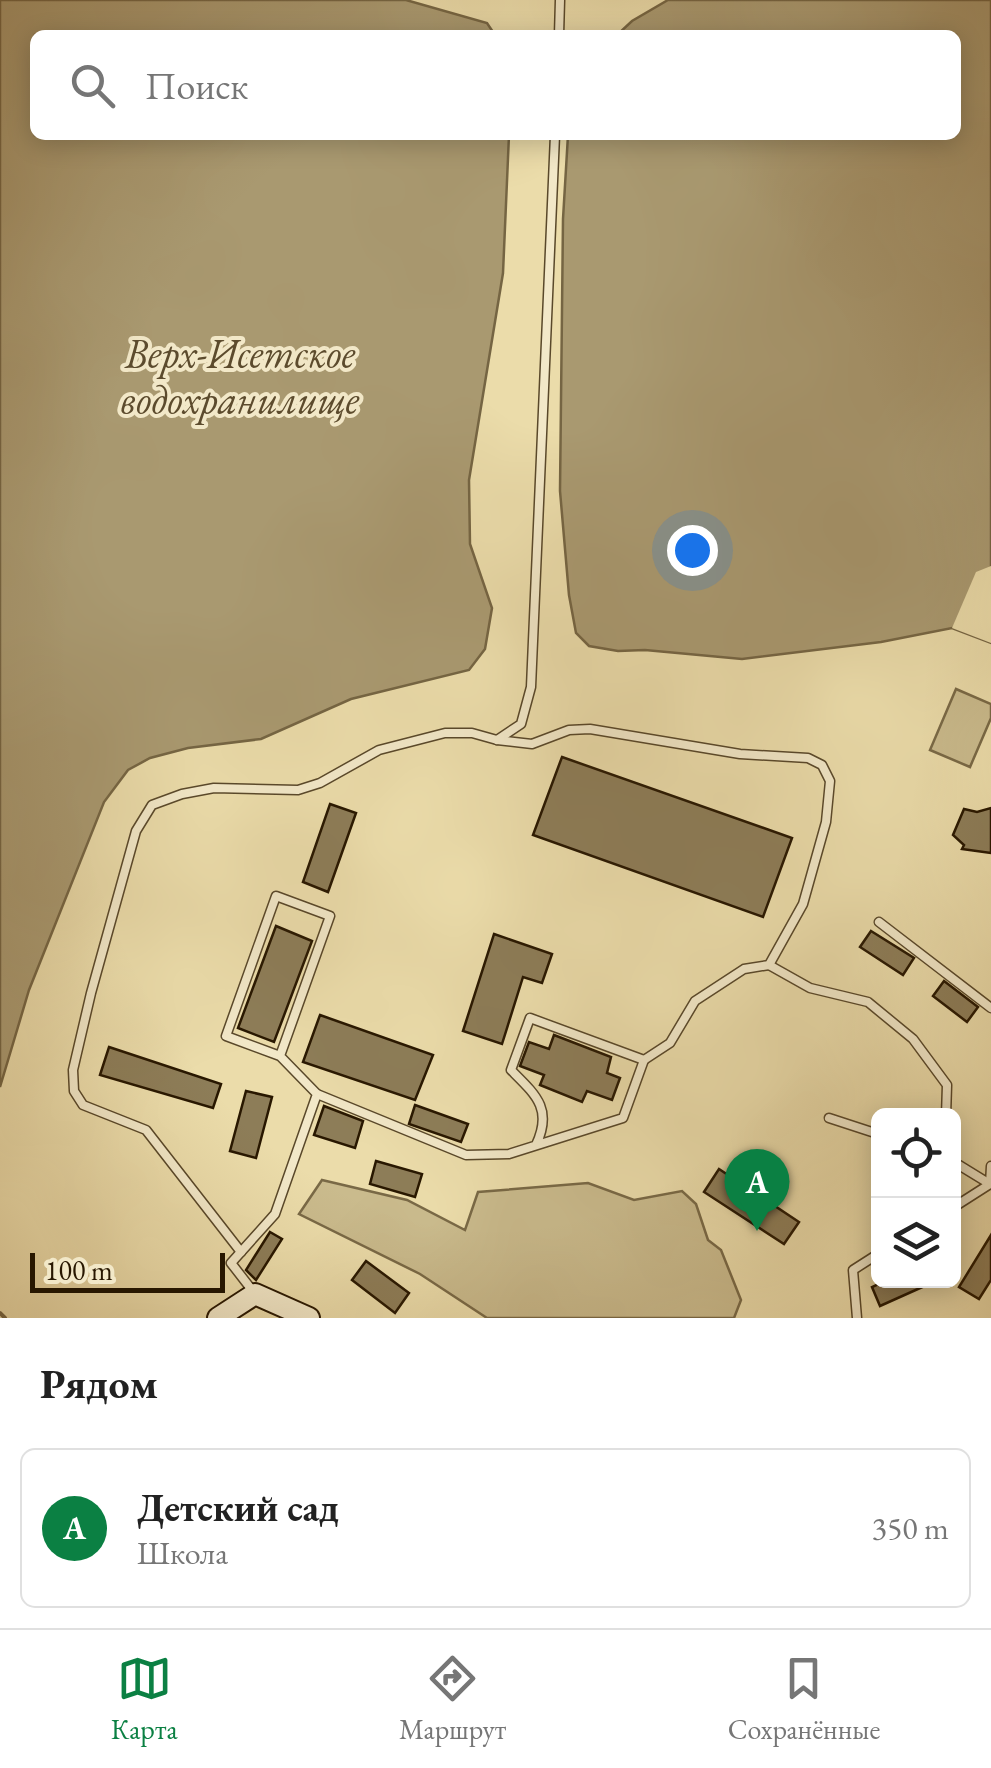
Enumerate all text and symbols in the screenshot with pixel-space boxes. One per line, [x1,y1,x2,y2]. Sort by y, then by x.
search box [30,30,961,140]
icon: search [65,58,120,113]
text: Поиск [145,61,248,110]
water label: Верх-Исетское водохранилище [121,327,359,425]
your location [667,525,718,576]
map controls [871,1108,961,1288]
button: locate [871,1108,961,1198]
pin: A [724,1148,790,1231]
button: layers [871,1198,961,1288]
scale bar [30,1248,225,1292]
text: 100 m [45,1252,113,1288]
text: Рядом [40,1356,158,1411]
text: Детский сад [137,1483,339,1532]
text: A [63,1507,86,1549]
text: 350 m [872,1507,949,1549]
text: Школа [137,1532,228,1574]
tab: Карта [111,1651,178,1747]
tab: Маршрут [399,1651,506,1747]
tab: Сохранённые [728,1651,880,1747]

